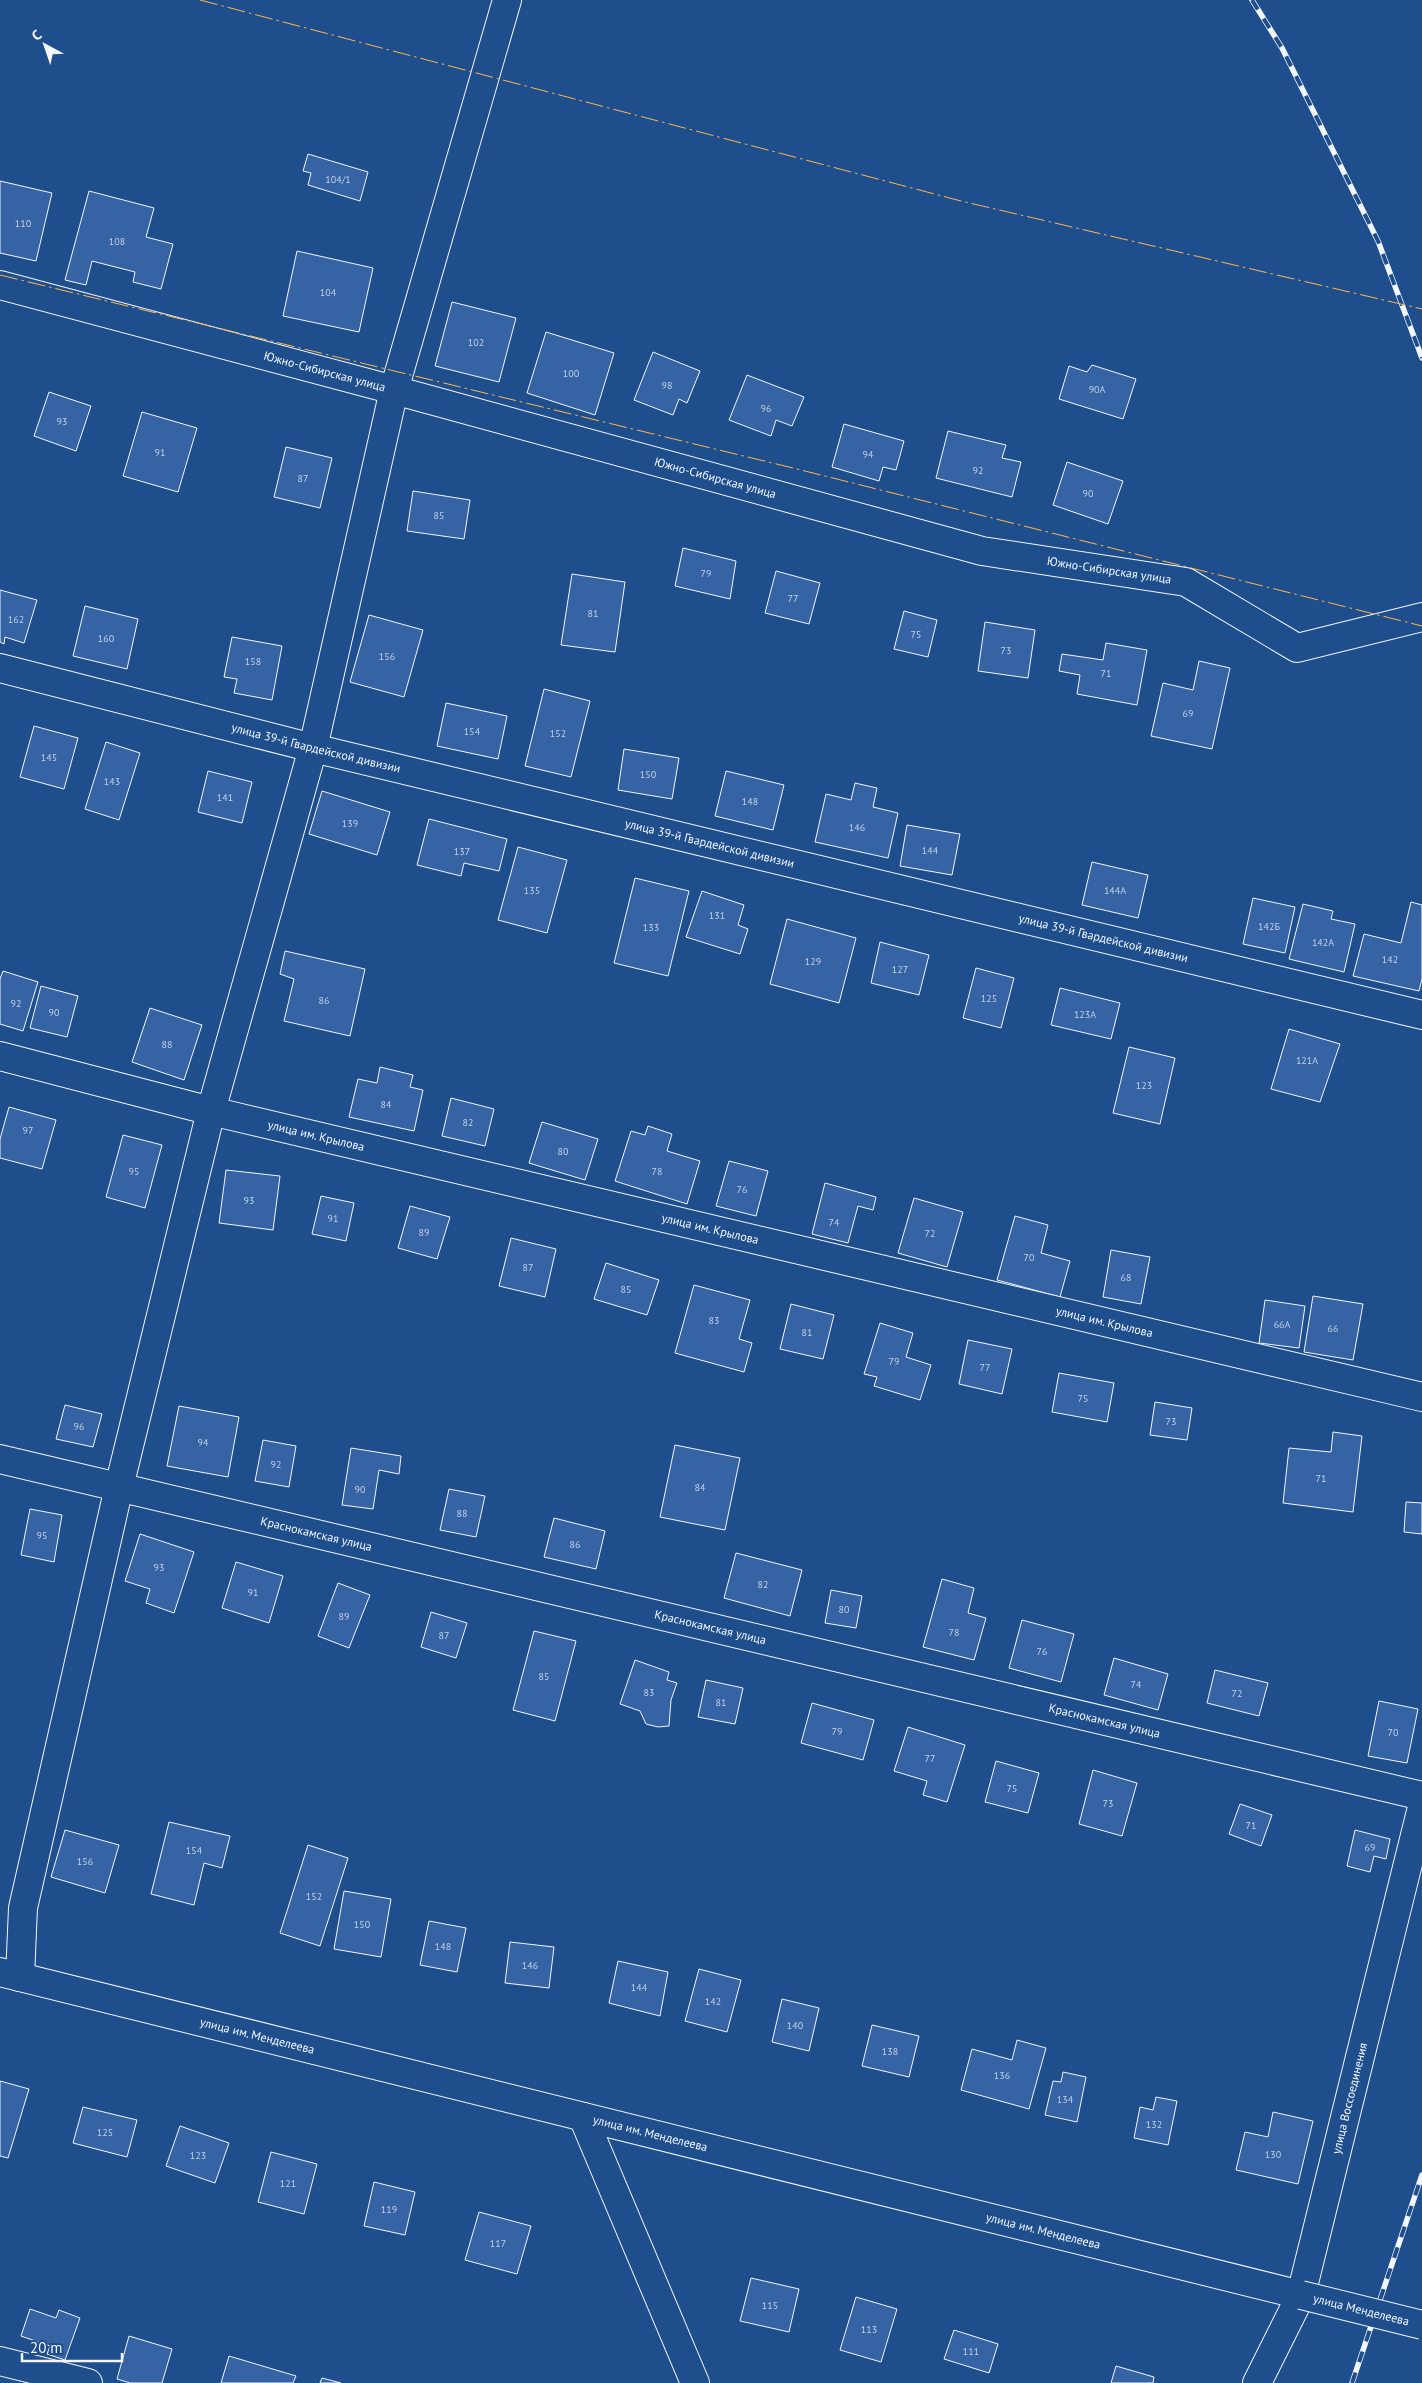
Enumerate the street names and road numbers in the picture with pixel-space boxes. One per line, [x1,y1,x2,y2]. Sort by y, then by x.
street label: Южно-Сибирская улица [262,348,387,394]
street label: Южно-Сибирская улица [653,454,778,501]
street label: Южно-Сибирская улица [1046,553,1172,587]
street label: улица 39-й Гвардейской дивизии [230,719,402,776]
street label: улица 39-й Гвардейской дивизии [623,815,796,871]
street label: улица 39-й Гвардейской дивизии [1017,910,1190,965]
street label: улица им. Крылова [266,1117,366,1154]
street label: улица им. Крылова [660,1210,760,1247]
street label: улица им. Крылова [1055,1303,1155,1340]
street label: Краснокамская улица [259,1513,374,1554]
street label: Краснокамская улица [653,1606,768,1647]
street label: Краснокамская улица [1047,1700,1162,1741]
street label: улица им. Менделеева [198,2014,316,2057]
street label: улица Воссоединения [1328,2041,1370,2155]
street label: улица им. Менделеева [592,2112,709,2154]
street label: улица им. Менделеева [985,2209,1102,2252]
street label: улица Менделеева [1312,2290,1411,2329]

